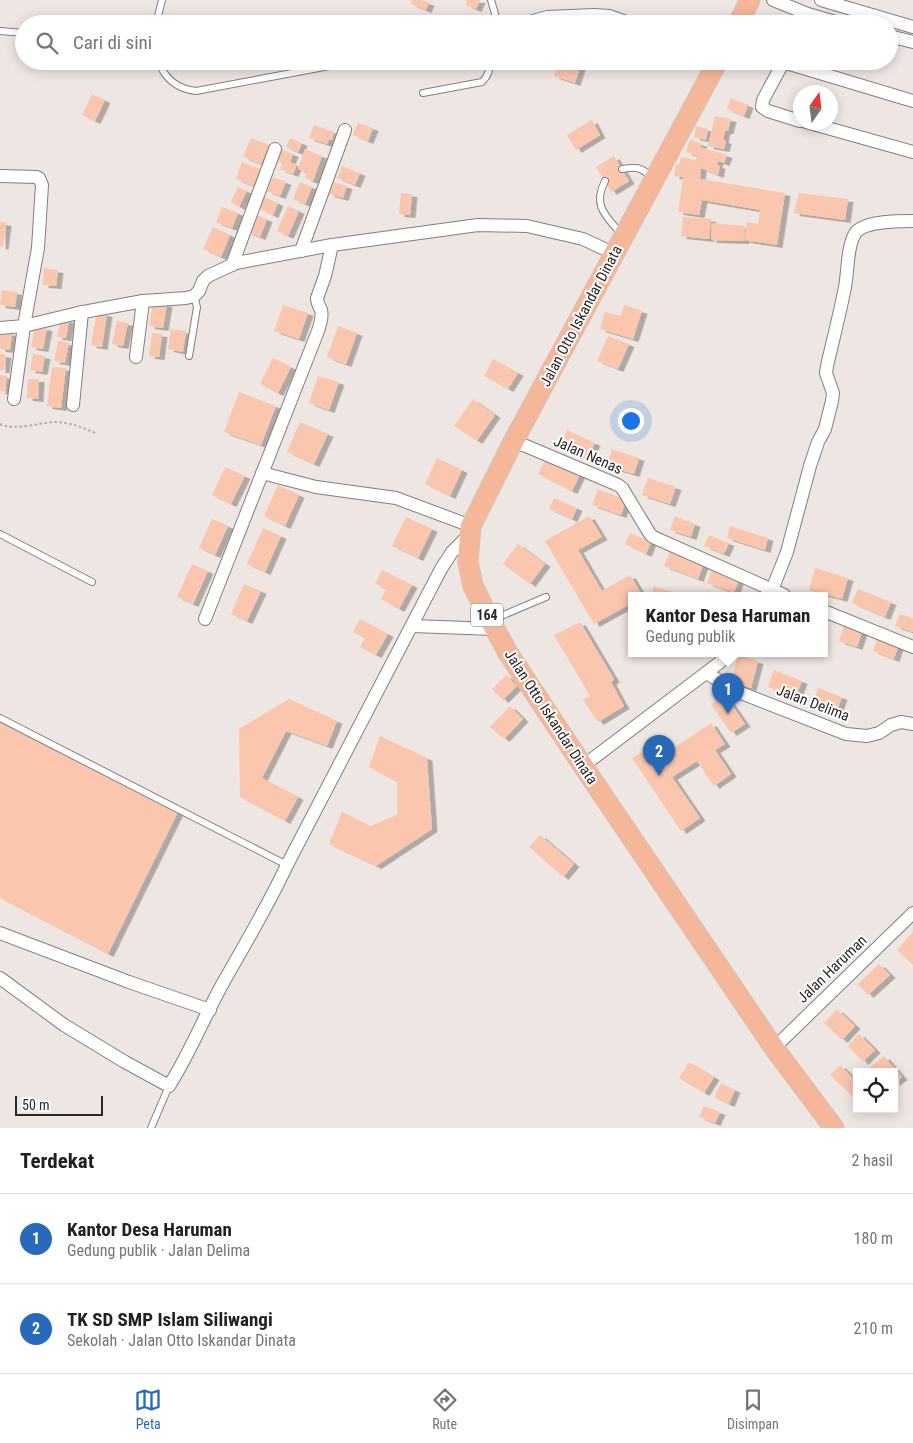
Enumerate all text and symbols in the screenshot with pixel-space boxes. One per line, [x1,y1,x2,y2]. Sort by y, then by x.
search box [15,15,898,70]
icon: search [33,29,61,57]
text: Cari di sini [73,31,152,54]
north arrow [793,85,838,130]
street label: Jalan Otto Iskandar Dinata [536,242,626,390]
your location [618,408,644,434]
street label: Jalan Nenas [551,432,625,478]
popup [628,592,828,657]
road number: 164 [471,604,503,626]
text: Kantor Desa Haruman [646,604,810,627]
text: Gedung publik [646,627,736,646]
street label: Jalan Otto Iskandar Dinata [501,646,601,788]
pin: 1 [712,673,744,714]
street label: Jalan Delima [774,681,852,725]
pin: 2 [643,735,675,776]
street label: Jalan Haruman [793,931,871,1007]
map controls [853,1068,898,1113]
button: locate [853,1068,898,1113]
scale bar [15,1093,102,1116]
text: 50 m [22,1097,50,1113]
text: Terdekat [20,1149,94,1173]
text: 2 hasil [851,1151,893,1170]
text: Kantor Desa Haruman [67,1218,232,1241]
text: 1 [32,1229,40,1248]
text: 180 m [854,1229,893,1248]
text: Gedung publik · Jalan Delima [67,1241,250,1260]
text: TK SD SMP Islam Siliwangi [67,1308,273,1331]
text: 2 [32,1319,40,1338]
text: 210 m [854,1319,893,1338]
text: Sekolah · Jalan Otto Iskandar Dinata [67,1331,296,1350]
tab: Peta [134,1386,162,1432]
tab: Rute [431,1386,459,1432]
tab: Disimpan [727,1386,779,1432]

